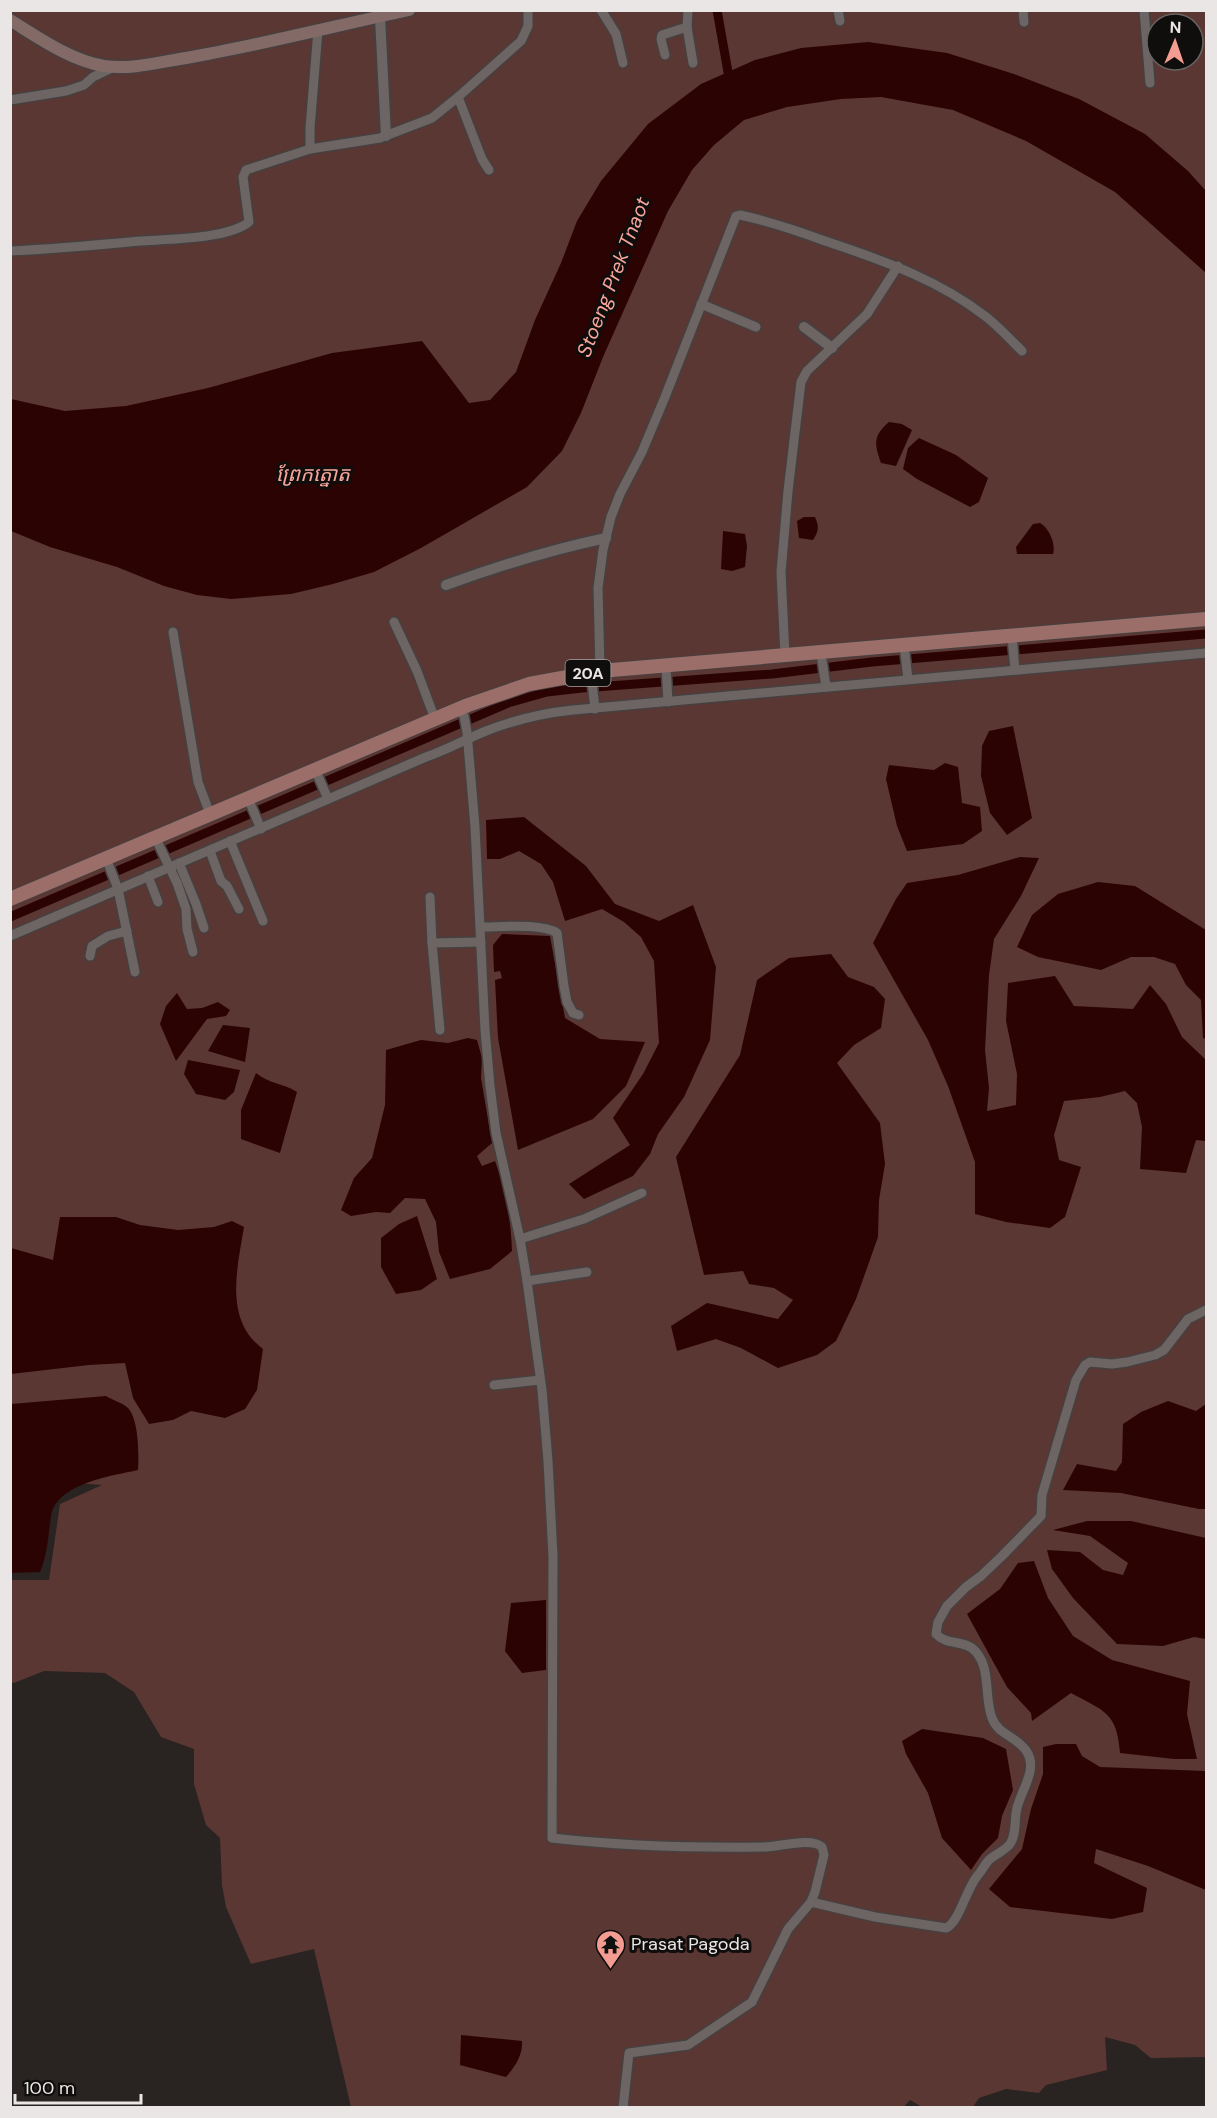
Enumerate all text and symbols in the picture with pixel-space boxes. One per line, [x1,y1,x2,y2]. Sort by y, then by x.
north arrow [1145,12,1205,72]
text: N [1169,17,1182,38]
water label: Stoeng Prek Tnaot [571,193,656,361]
water label: ព្រែកត្នោត [276,461,351,487]
road number: 20A [566,660,610,686]
temple icon: Prasat Pagoda [594,1928,626,1970]
place label: Prasat Pagoda [631,1932,750,1956]
scale bar [15,2067,141,2105]
text: 100 m [24,2076,75,2100]

